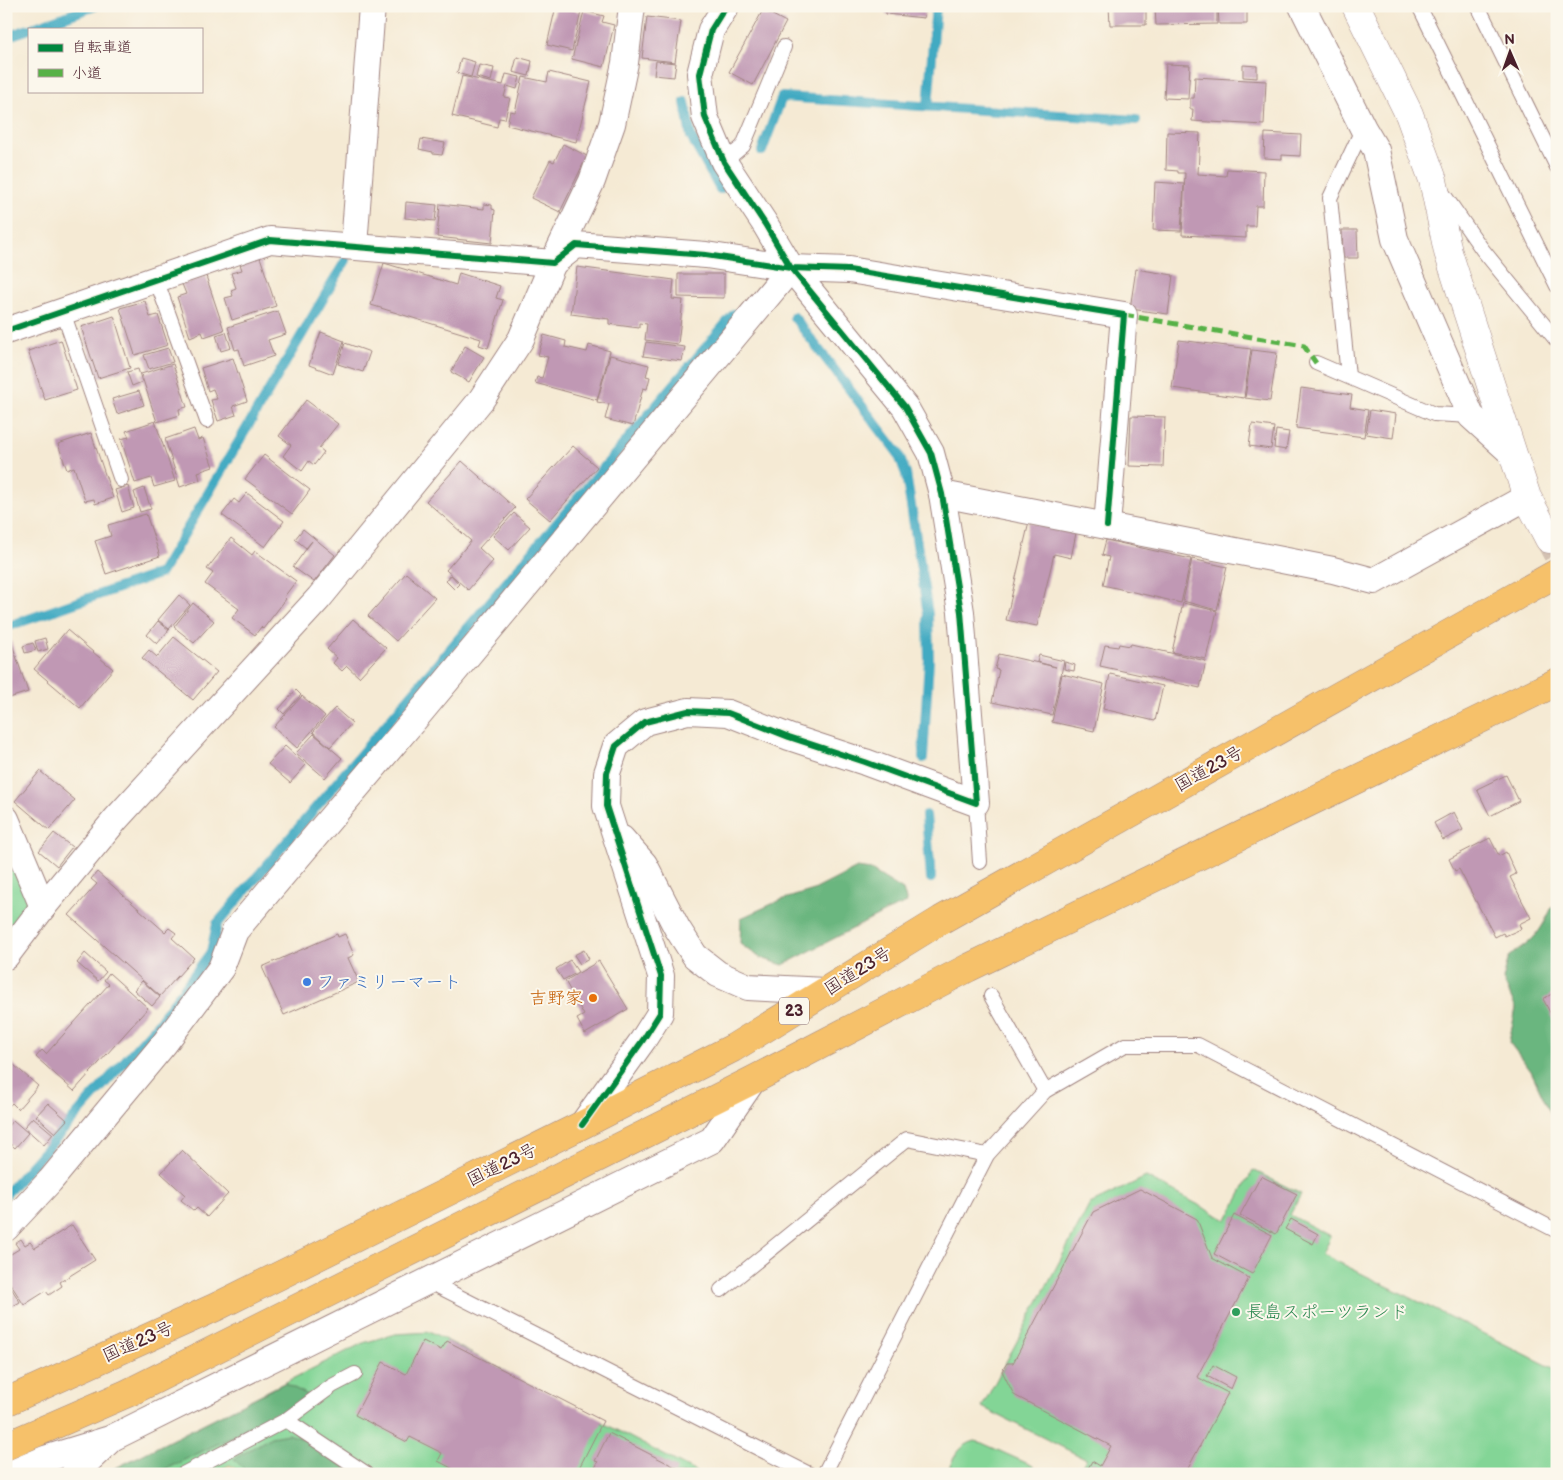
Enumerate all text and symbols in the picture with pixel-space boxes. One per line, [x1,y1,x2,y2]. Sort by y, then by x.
legend [28,28,202,92]
north arrow [1486,28,1536,78]
text: N [1504,31,1515,48]
text: 自転車道 [72,38,132,57]
text: 小道 [72,64,102,83]
street label: 国道23号 [1171,742,1247,796]
street label: 国道23号 [820,942,896,1000]
place label: ファミリーマート [317,972,461,993]
marker: ファミリーマート [301,976,313,988]
place label: 吉野家 [529,988,583,1009]
marker: 吉野家 [587,992,599,1004]
road number: 23 [779,998,809,1024]
street label: 国道23号 [464,1139,540,1191]
place label: 長島スポーツランド [1246,1302,1408,1323]
marker: 長島スポーツランド [1230,1306,1242,1318]
street label: 国道23号 [99,1317,177,1367]

